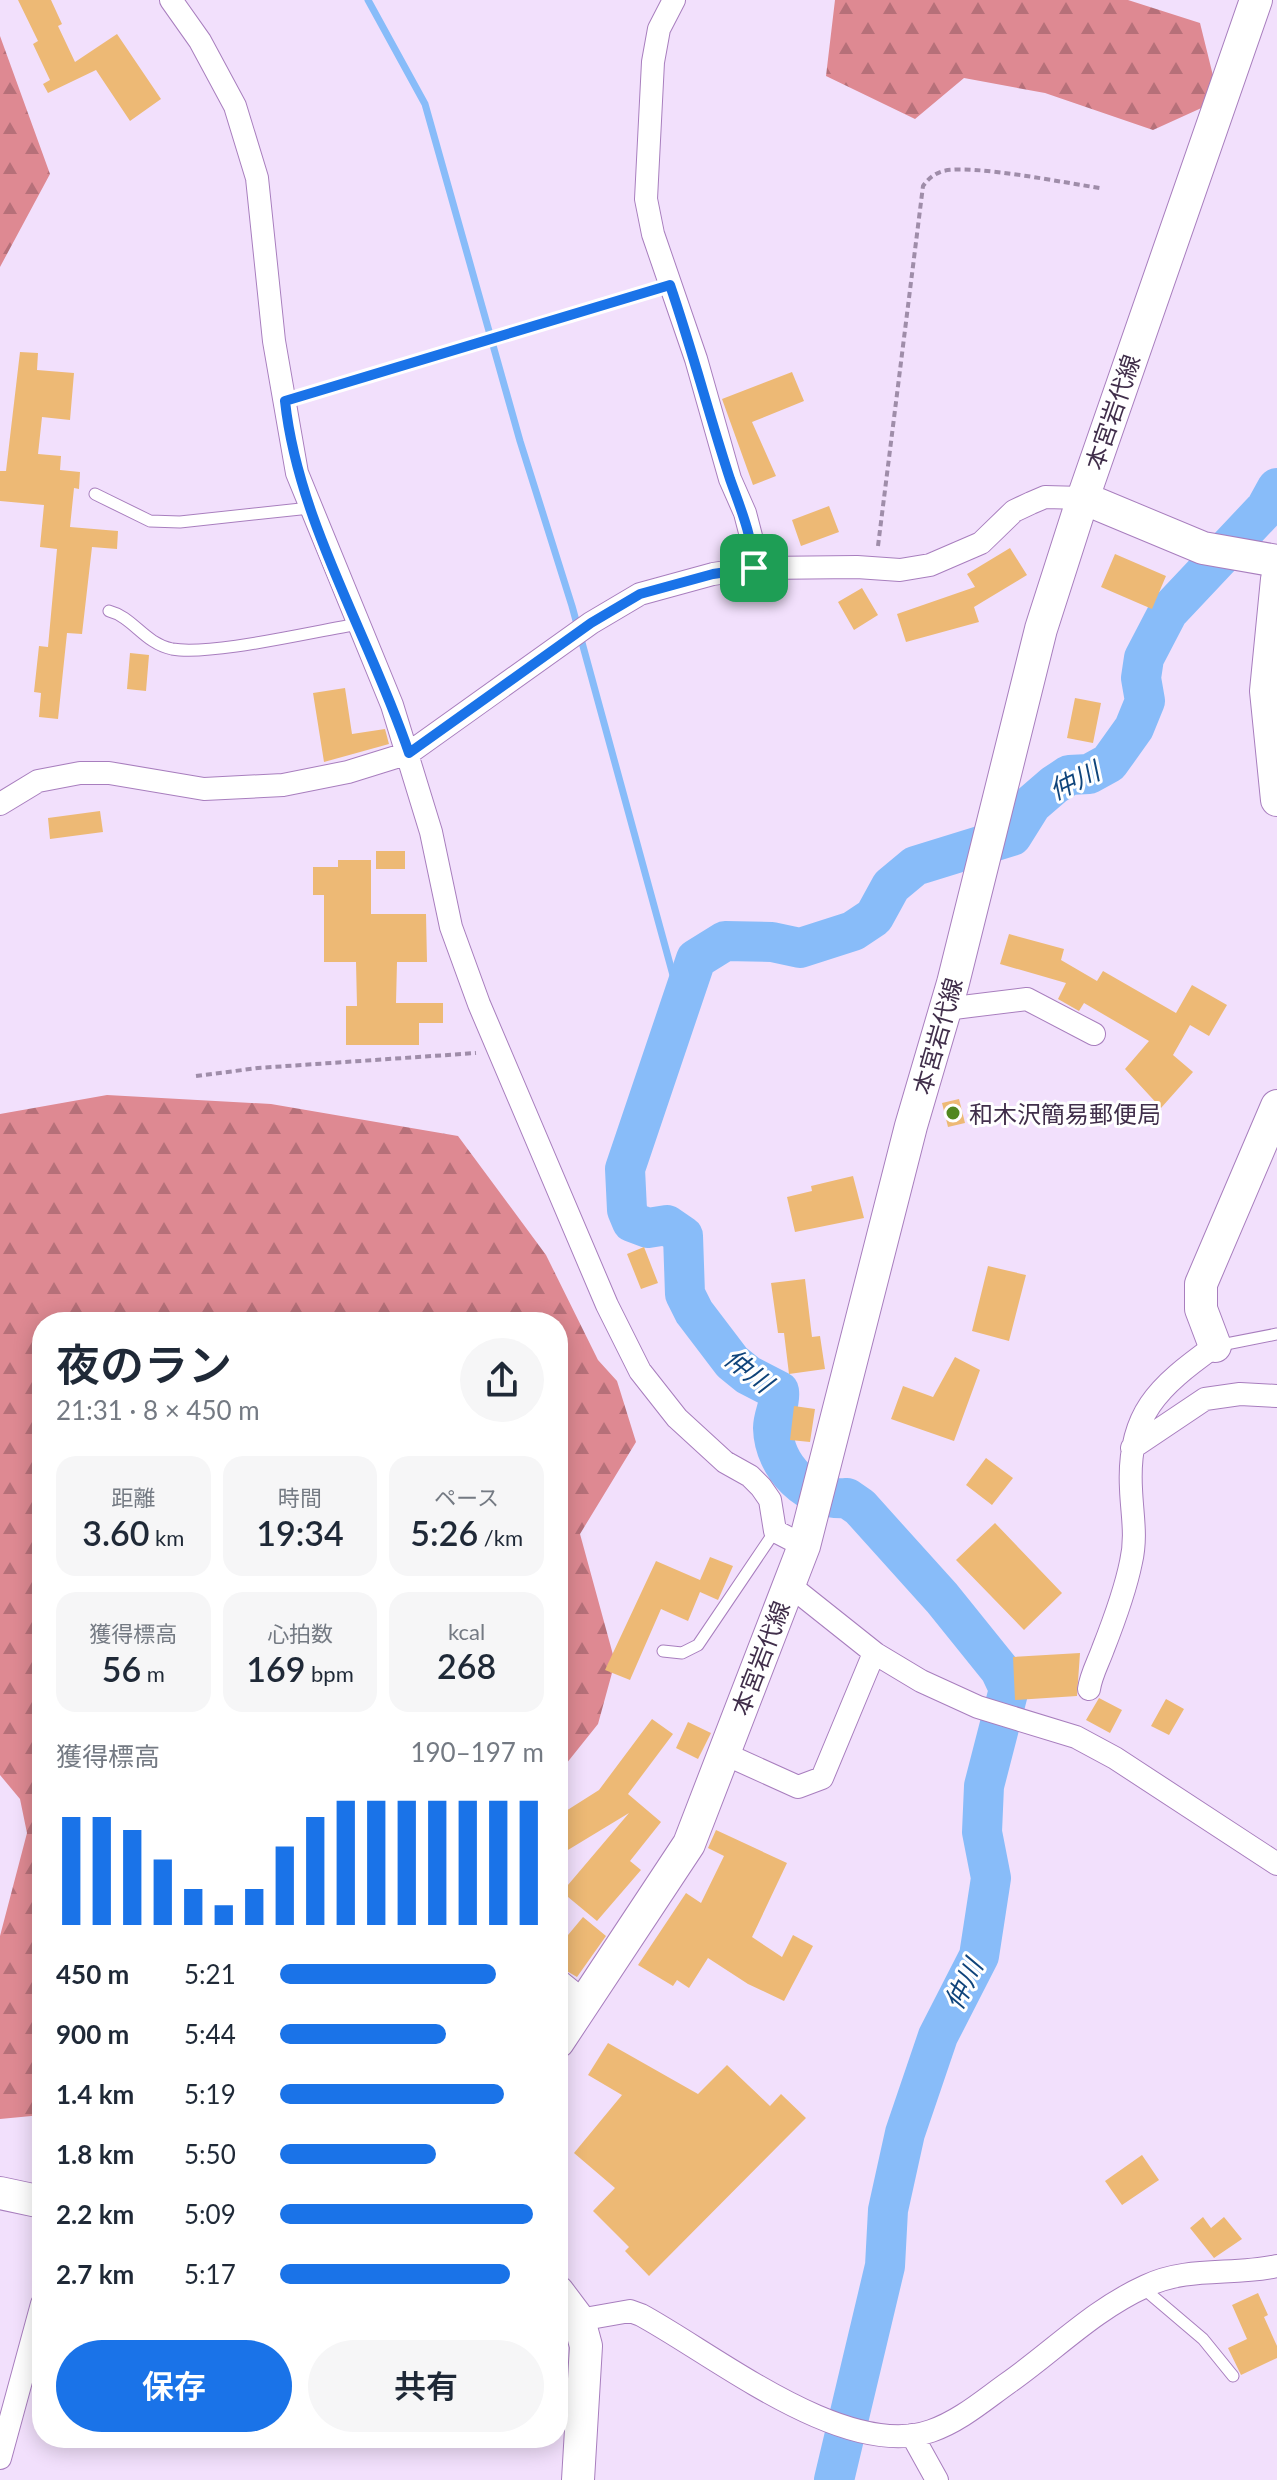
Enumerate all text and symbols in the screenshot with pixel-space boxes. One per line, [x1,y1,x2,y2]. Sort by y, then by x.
street label: 本宮岩代線 [1079,351,1145,473]
pin [720,534,788,602]
icon: arrive [732,546,776,590]
water label: 仲川 [1044,753,1107,806]
street label: 本宮岩代線 [907,974,967,1098]
place label: 和木沢簡易郵便局 [969,1099,1161,1128]
marker: 和木沢簡易郵便局 [944,1104,962,1122]
text: 夜のラン [56,1338,232,1390]
button: share [460,1338,544,1422]
water label: 仲川 [719,1341,782,1400]
text: 21:31 · 8 × 450 m [56,1394,260,1426]
text: 距離 [111,1484,155,1511]
text: 時間 [278,1484,322,1511]
text: ペース [434,1484,499,1511]
text: 3.60 [82,1512,149,1553]
text: 19:34 [256,1512,344,1553]
text: 5:26 [410,1512,478,1553]
text: km [149,1524,184,1551]
text: /km [478,1524,523,1551]
street label: 本宮岩代線 [725,1597,795,1719]
text: kcal [448,1618,485,1645]
text: 獲得標高 [89,1620,177,1647]
text: 心拍数 [267,1620,333,1647]
text: 268 [437,1645,496,1686]
text: 56 [102,1648,141,1689]
text: 169 [246,1648,305,1689]
text: m [141,1660,165,1687]
text: bpm [305,1660,354,1687]
text: 190–197 m [410,1736,544,1768]
text: 獲得標高 [56,1740,160,1772]
water label: 仲川 [937,1951,990,2014]
text: 450 m [56,1958,129,1990]
text: 5:21 [184,1958,236,1990]
text: 900 m [56,2018,129,2050]
text: 5:44 [184,2018,236,2050]
text: 1.4 km [56,2078,134,2110]
text: 5:19 [184,2078,236,2110]
text: 1.8 km [56,2138,134,2170]
text: 5:50 [184,2138,236,2170]
text: 2.2 km [56,2198,134,2230]
text: 5:09 [184,2198,236,2230]
text: 2.7 km [56,2258,134,2290]
text: 5:17 [184,2258,236,2290]
button: 保存 [56,2340,292,2432]
button: 共有 [308,2340,544,2432]

